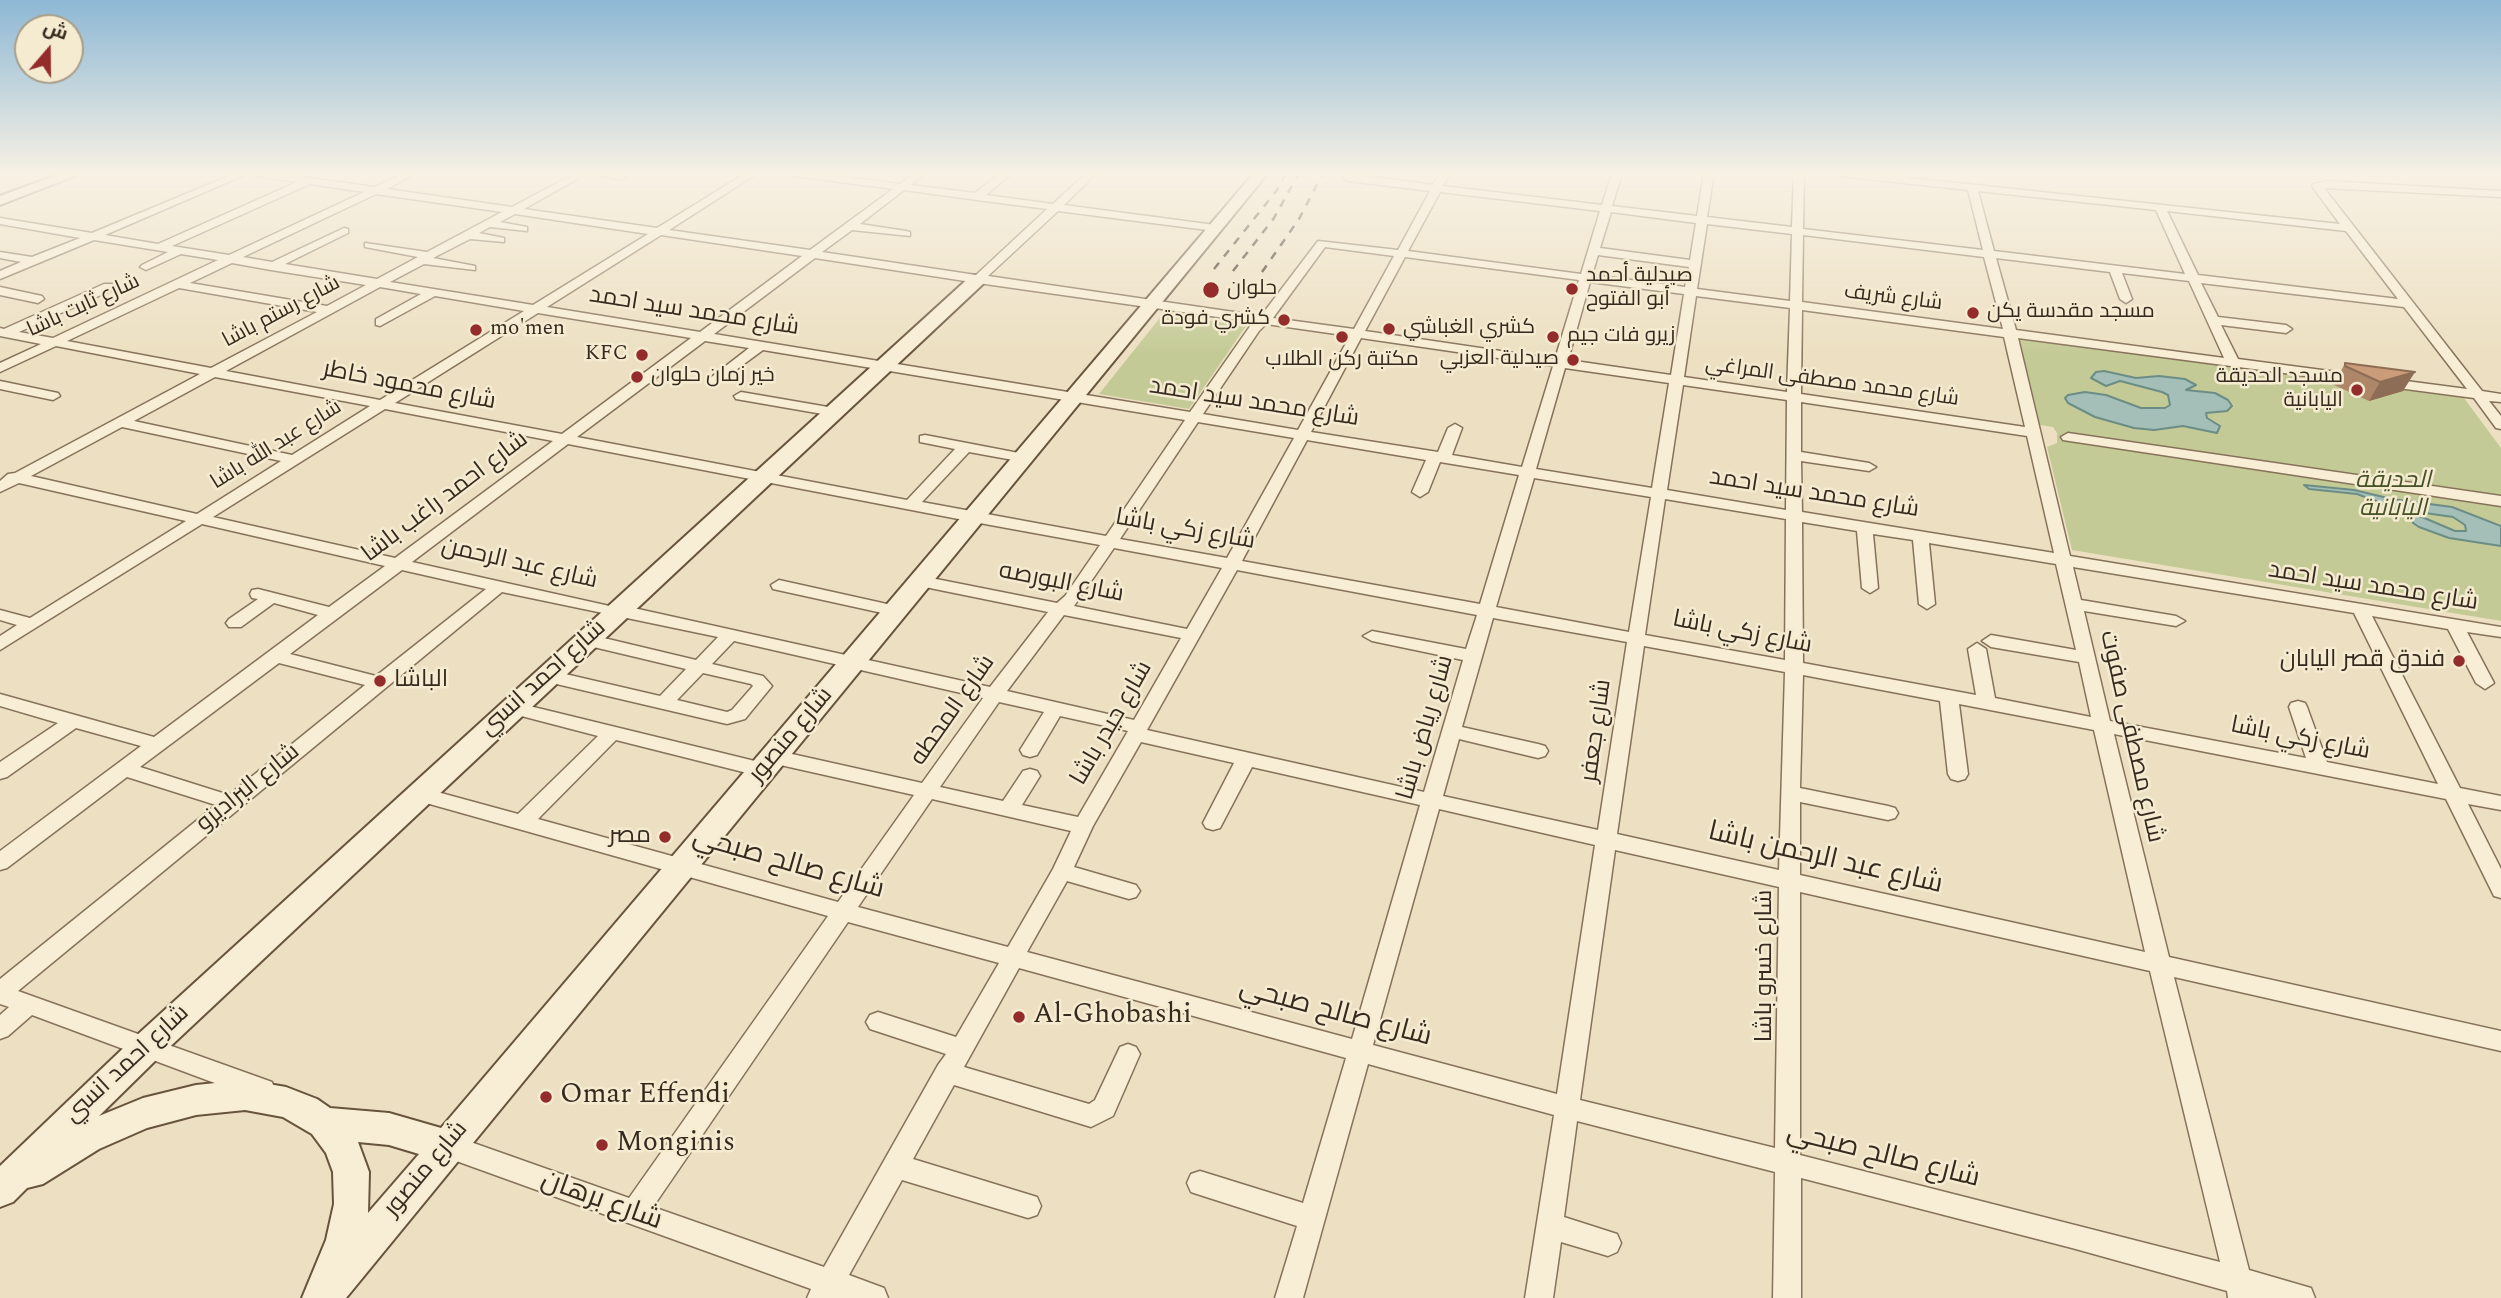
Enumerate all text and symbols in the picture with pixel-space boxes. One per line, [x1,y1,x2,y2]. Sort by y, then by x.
text: ش [39,13,72,48]
north arrow [14,14,84,84]
place label: صيدلية أحمد أبو الفتوح [1586,264,1693,314]
street label: شارع ثابت باشا [24,270,144,344]
street label: شارع رستم باشا [219,271,345,355]
place label: حلوان [1227,277,1277,303]
marker: حلوان [1201,280,1221,300]
street label: شارع شريف [1842,280,1944,318]
marker: صيدلية أحمد أبو الفتوح [1564,281,1580,297]
street label: شارع محمد سيد احمد [587,282,801,344]
place label: مسجد مقدسة يكن [1987,300,2155,326]
marker: مسجد مقدسة يكن [1965,305,1981,321]
place label: كشري فودة [1162,307,1270,333]
marker: كشري فودة [1276,312,1292,328]
place label: كشري الغباشي [1403,316,1535,342]
place label: mo'men [490,317,565,343]
marker: كشري الغباشي [1381,321,1397,337]
marker: mo'men [468,322,484,338]
place label: زيرو فات جيم [1567,324,1675,350]
marker: مكتبة ركن الطلاب [1334,329,1350,345]
marker: زيرو فات جيم [1545,329,1561,345]
place label: KFC [585,342,628,368]
marker: KFC [634,347,650,363]
place label: صيدلية العزبي [1440,347,1559,373]
place label: مكتبة ركن الطلاب [1265,348,1419,374]
marker: صيدلية العزبي [1565,352,1581,368]
street label: شارع محمد مصطفى المراغي [1704,353,1960,413]
street label: شارع محمود خاطر [320,356,498,418]
place label: خير زمان حلوان [651,364,775,390]
place label: مسجد الحديقة اليابانية [2216,365,2343,415]
marker: خير زمان حلوان [629,369,645,385]
street label: شارع محمد سيد احمد [1147,373,1361,435]
marker: مسجد الحديقة اليابانية [2349,382,2365,398]
street label: شارع عبد الله باشا [207,396,347,496]
street label: شارع احمد راغب باشا [357,426,535,570]
street label: شارع محمد سيد احمد [1707,464,1921,526]
park label: الحديقة اليابانية [2355,468,2431,524]
street label: شارع زكي باشا [1113,505,1257,557]
street label: شارع عبد الرحمن [438,533,600,597]
street label: شارع محمد سيد احمد [2266,557,2480,619]
street label: شارع البورصه [996,558,1126,610]
street label: شارع زكي باشا [1670,606,1814,662]
street label: شارع احمد انسي [475,615,613,743]
street label: شارع مصطفى صفوت [2092,628,2168,846]
place label: فندق قصر اليابان [2280,647,2445,675]
street label: شارع المحطه [905,650,1003,772]
street label: شارع رياض باشا [1393,652,1461,804]
marker: فندق قصر اليابان [2451,653,2467,669]
street label: شارع حيدر باشا [1066,657,1160,791]
place label: الباشا [394,667,448,695]
marker: الباشا [372,673,388,689]
street label: شارع جعفر [1577,678,1619,784]
street label: شارع منصور [744,682,840,790]
street label: شارع زكي باشا [2228,712,2372,768]
street label: شارع البراديزو [192,739,306,839]
street label: شارع عبد الرحمن باشا [1704,817,1946,903]
street label: شارع صالح صبحي [688,822,888,908]
place label: مصر [609,823,651,851]
marker: مصر [657,829,673,845]
street label: شارع خسرو باشا [1752,890,1780,1042]
street label: شارع صالح صبحي [1235,972,1435,1056]
street label: شارع احمد انسي [60,1000,196,1130]
place label: Al-Ghobashi [1033,1000,1192,1034]
marker: Al-Ghobashi [1011,1009,1027,1025]
place label: Omar Effendi [560,1080,730,1114]
marker: Omar Effendi [538,1089,554,1105]
street label: شارع منصور [379,1116,475,1224]
street label: شارع صالح صبحي [1783,1117,1983,1197]
place label: Monginis [616,1128,735,1162]
marker: Monginis [594,1137,610,1153]
street label: شارع برهان [536,1165,666,1239]

